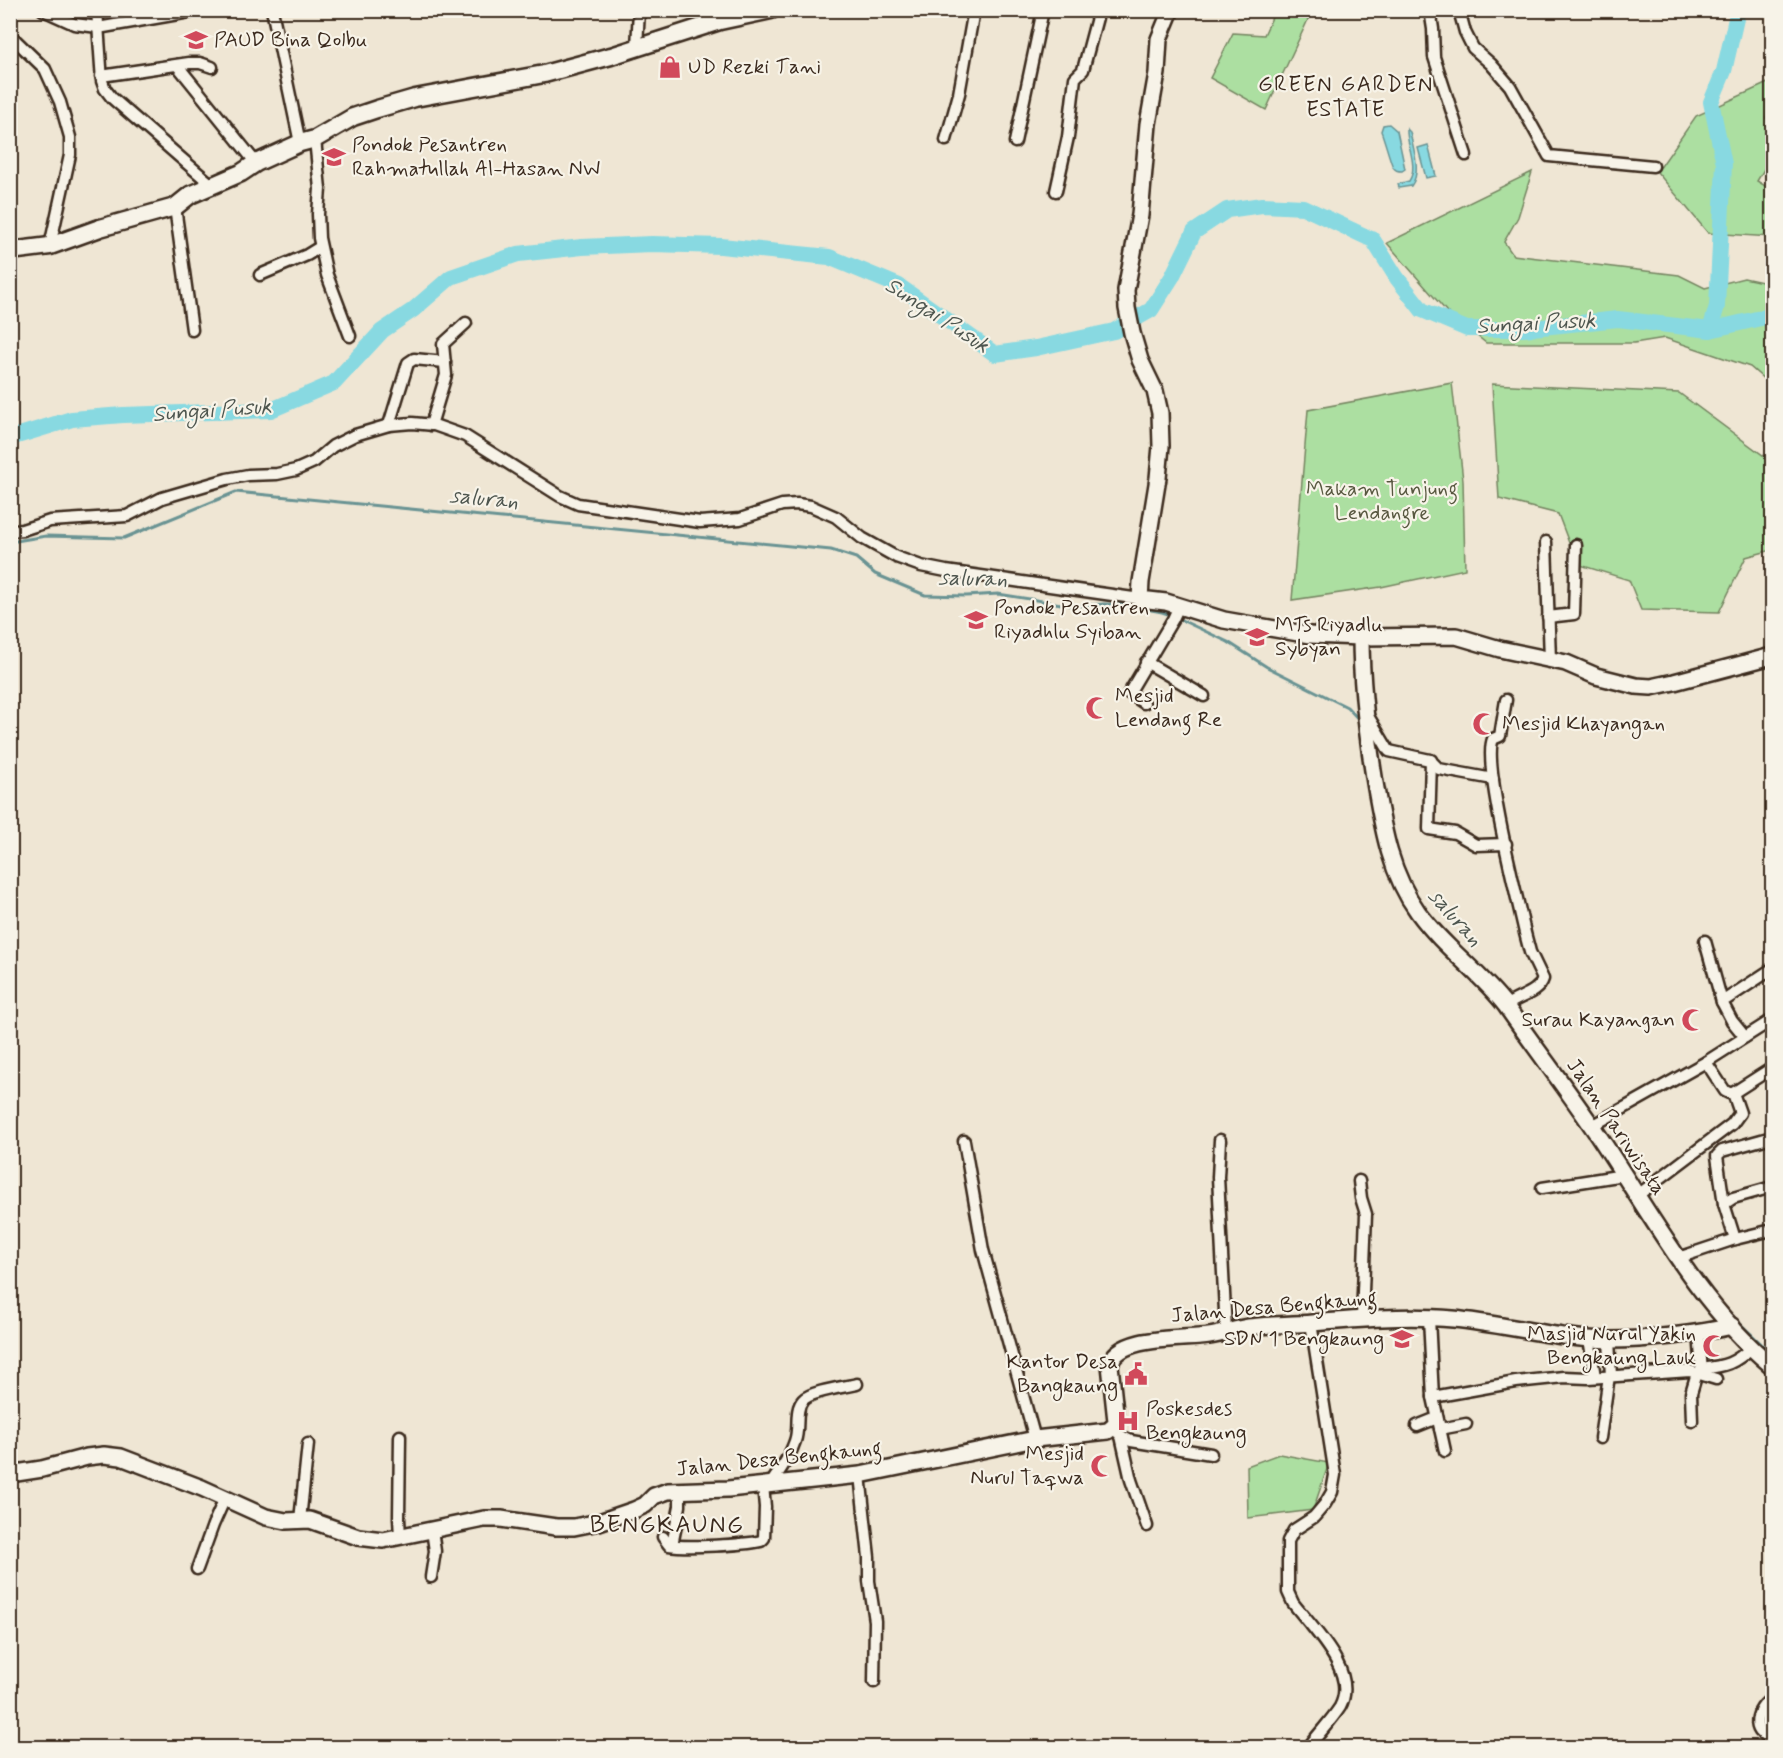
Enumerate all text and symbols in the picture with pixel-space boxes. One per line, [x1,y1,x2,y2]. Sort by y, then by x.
place label: PAUD Bina Qolbu [214,26,367,54]
school or university icon: PAUD Bina Qolbu [183,27,209,53]
place label: UD Rezki Tani [688,53,821,81]
shop icon: UD Rezki Tani [657,54,683,80]
district label: GREEN GARDEN ESTATE [1258,71,1434,124]
place label: Pondok Pesantren Rahmatullah Al-Hasan NW [352,131,600,183]
school or university icon: Pondok Pesantren Rahmatullah Al-Hasan NW [321,144,347,170]
water label: Sungai Pusuk [878,272,995,362]
water label: Sungai Pusuk [1476,307,1596,343]
water label: Sungai Pusuk [152,393,273,431]
park label: Makam Tunjung Lendangre [1306,475,1458,529]
water label: saluran [448,481,520,517]
water label: saluran [938,564,1008,594]
place label: Pondok Pesantren Riyadhlu Syiban [994,594,1149,646]
school or university icon: Pondok Pesantren Riyadhlu Syiban [963,607,989,633]
place label: MTs Riyadlu Sybyan [1275,611,1383,663]
school or university icon: MTs Riyadlu Sybyan [1244,624,1270,650]
place label: Mesjid Lendang Re [1115,682,1222,736]
mosque icon: Mesjid Lendang Re [1084,695,1110,721]
place label: Mesjid Khayangan [1502,710,1665,739]
mosque icon: Mesjid Khayangan [1471,711,1497,737]
water label: saluran [1422,883,1488,953]
place label: Surau Kayangan [1521,1006,1675,1034]
mosque icon: Surau Kayangan [1680,1007,1706,1033]
street label: Jalan Pariwisata [1560,1053,1672,1201]
street label: Jalan Desa Bengkaung [1170,1284,1378,1332]
place label: Masjid Nurul Yakin Bengkaung Lauk [1527,1320,1696,1373]
place label: SDN 1 Bengkaung [1224,1325,1384,1354]
school or university icon: SDN 1 Bengkaung [1389,1326,1415,1352]
mosque icon: Masjid Nurul Yakin Bengkaung Lauk [1701,1333,1727,1359]
place label: Kantor Desa Bangkaung [1006,1348,1118,1401]
public building icon: Kantor Desa Bangkaung [1123,1361,1149,1387]
place label: Poskesdes Bengkaung [1146,1395,1247,1448]
hospital icon: Poskesdes Bengkaung [1115,1408,1141,1434]
street label: Jalan Desa Bengkaung [675,1434,883,1486]
place label: Mesjid Nurul Taqwa [970,1440,1084,1492]
mosque icon: Mesjid Nurul Taqwa [1089,1453,1115,1479]
district label: BENGKAUNG [590,1510,744,1541]

